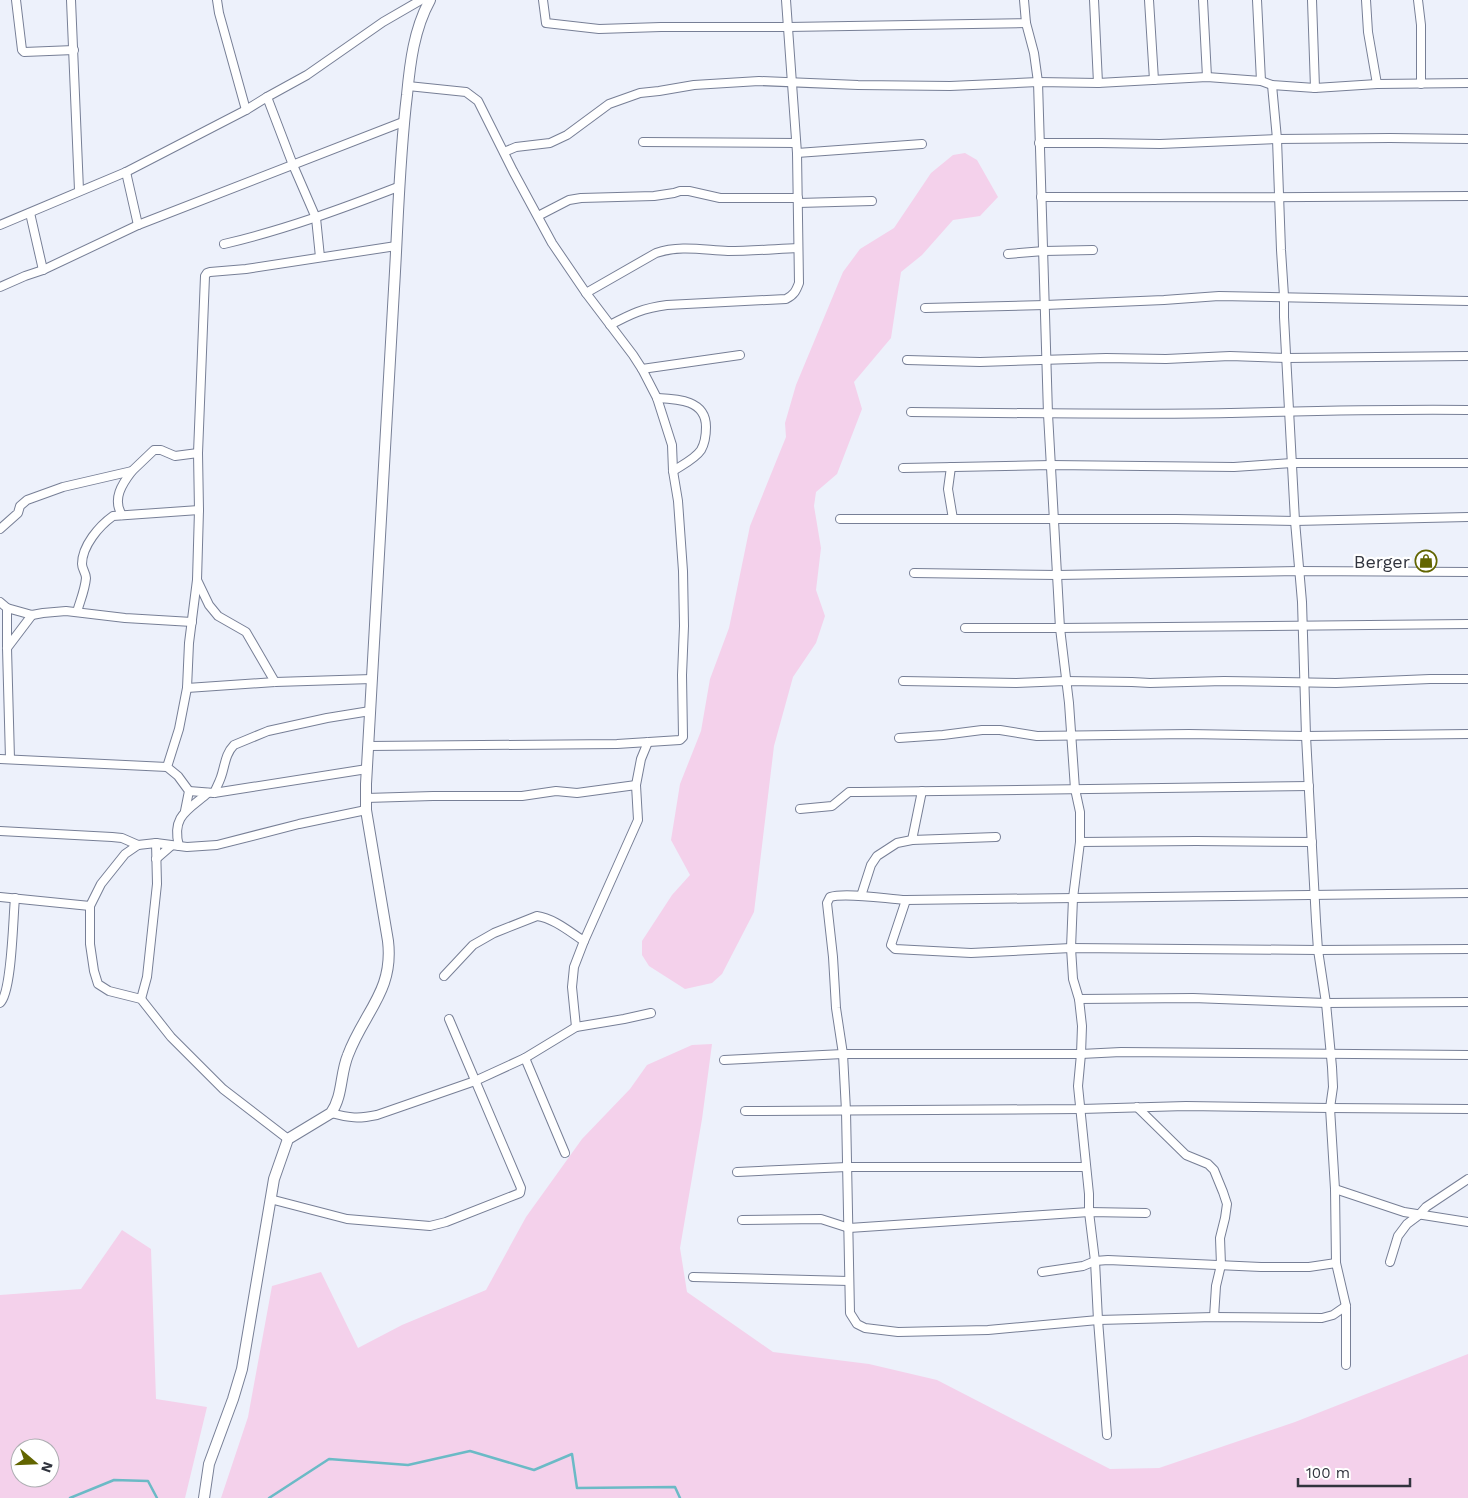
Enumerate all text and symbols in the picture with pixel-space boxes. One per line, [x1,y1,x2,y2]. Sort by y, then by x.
shop icon: Berger [1414,549,1438,573]
place label: Berger [1354,551,1410,572]
north arrow [10,1438,60,1488]
scale bar [1298,1456,1410,1488]
text: N [38,1460,57,1475]
text: 100 m [1306,1464,1350,1482]

